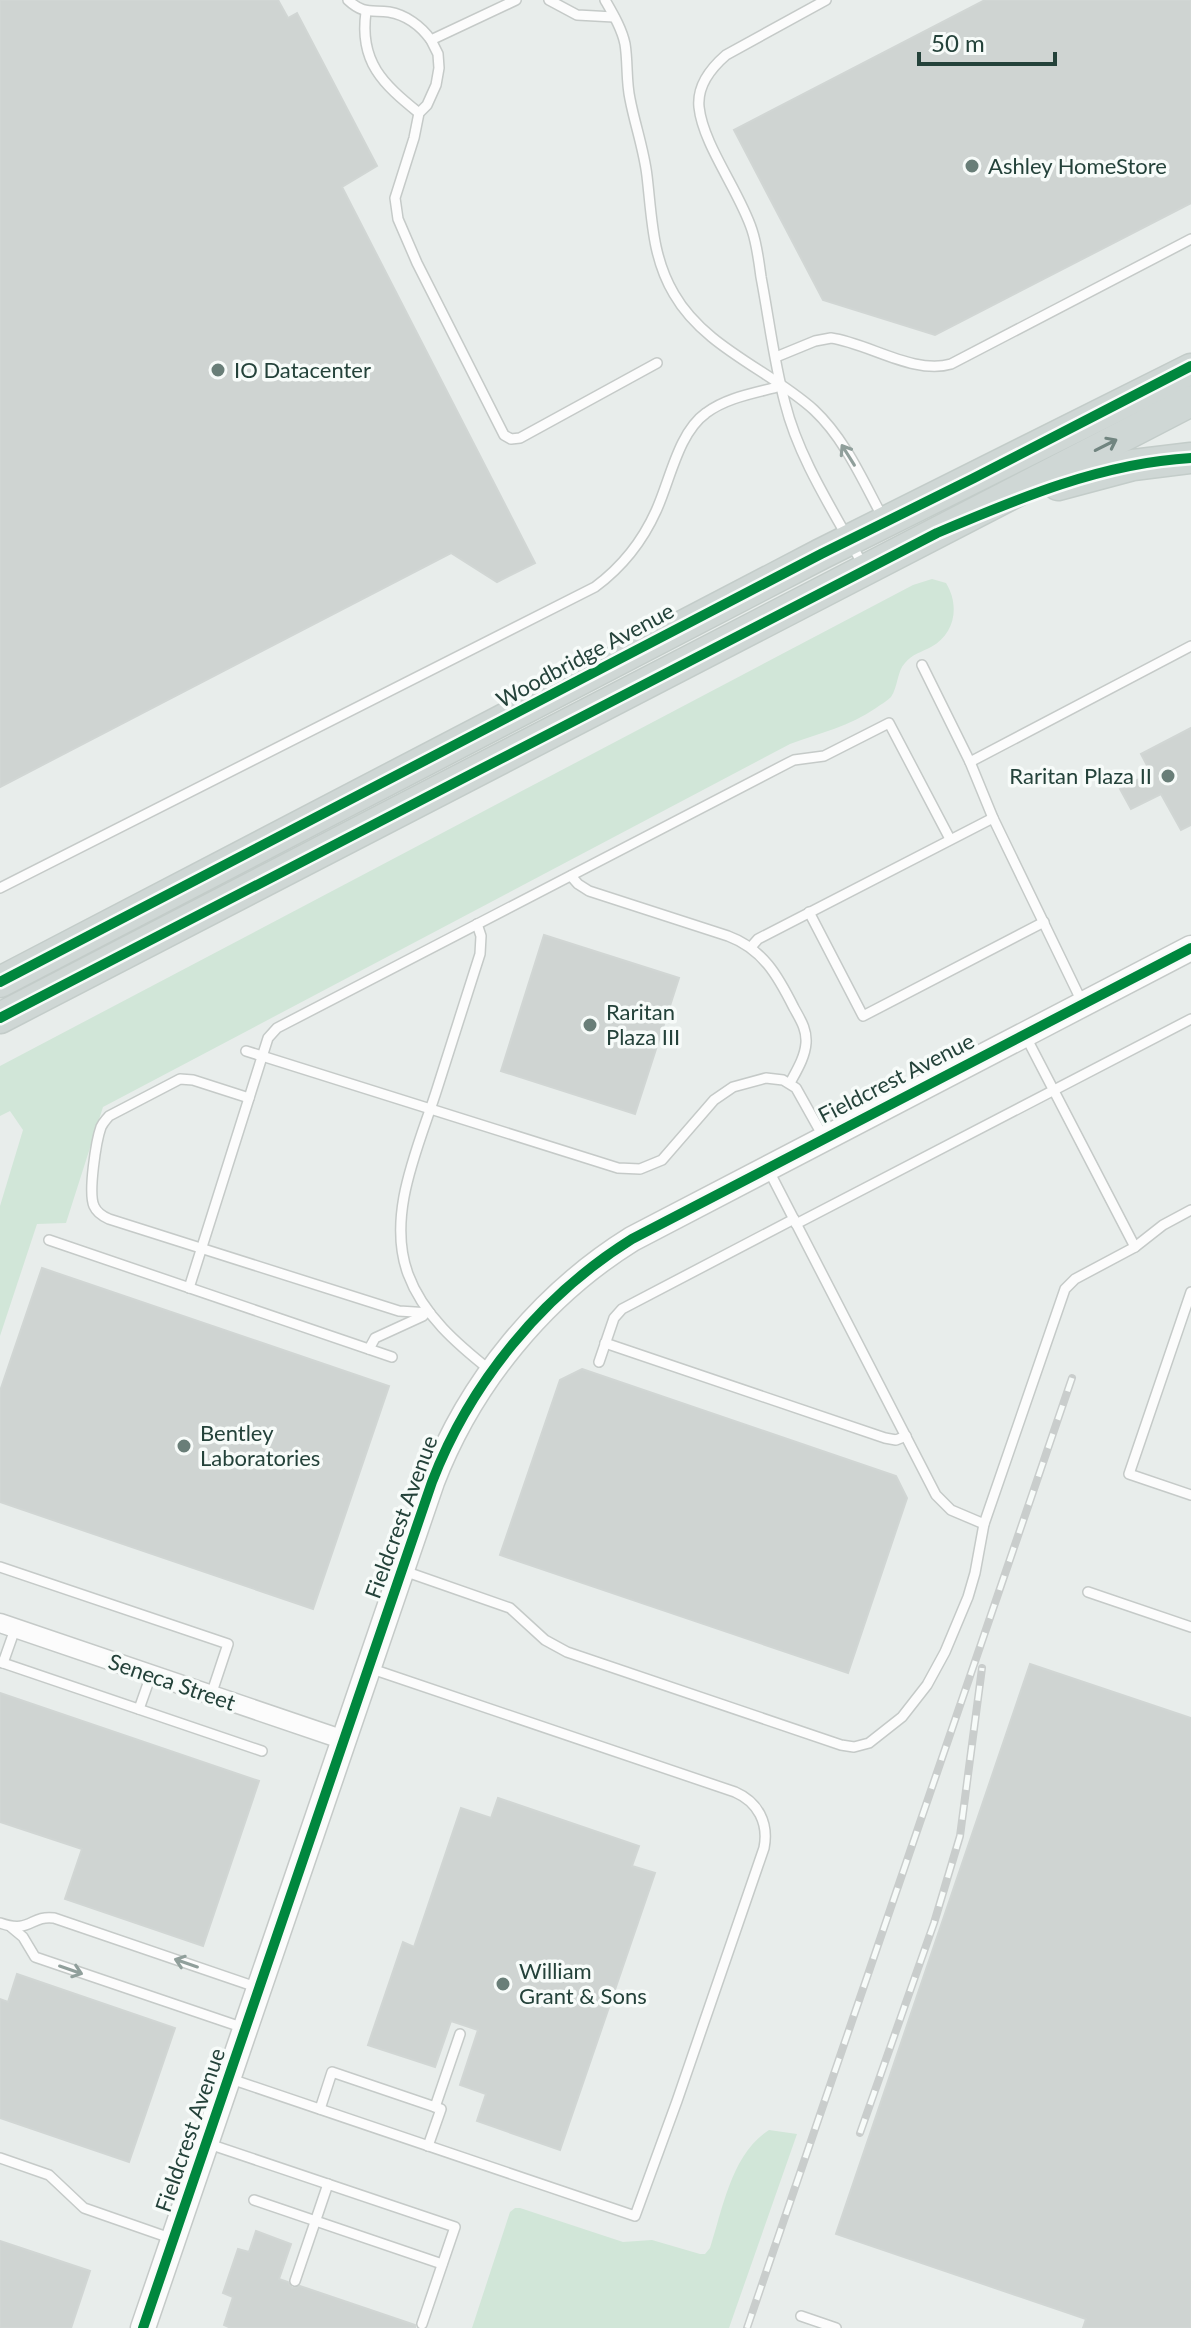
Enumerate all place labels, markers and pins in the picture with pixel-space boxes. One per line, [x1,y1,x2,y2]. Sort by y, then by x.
place label: Ashley HomeStore [988,152,1167,179]
marker: Ashley HomeStore [963,157,981,175]
place label: IO Datacenter [234,356,371,383]
marker: IO Datacenter [209,361,227,379]
place label: Raritan Plaza II [1009,762,1152,789]
marker: Raritan Plaza II [1159,767,1177,785]
place label: Raritan Plaza III [606,998,680,1050]
marker: Raritan Plaza III [581,1016,599,1034]
place label: Bentley Laboratories [200,1419,320,1471]
marker: Bentley Laboratories [175,1437,193,1455]
place label: William Grant & Sons [519,1957,647,2009]
marker: William Grant & Sons [494,1975,512,1993]

